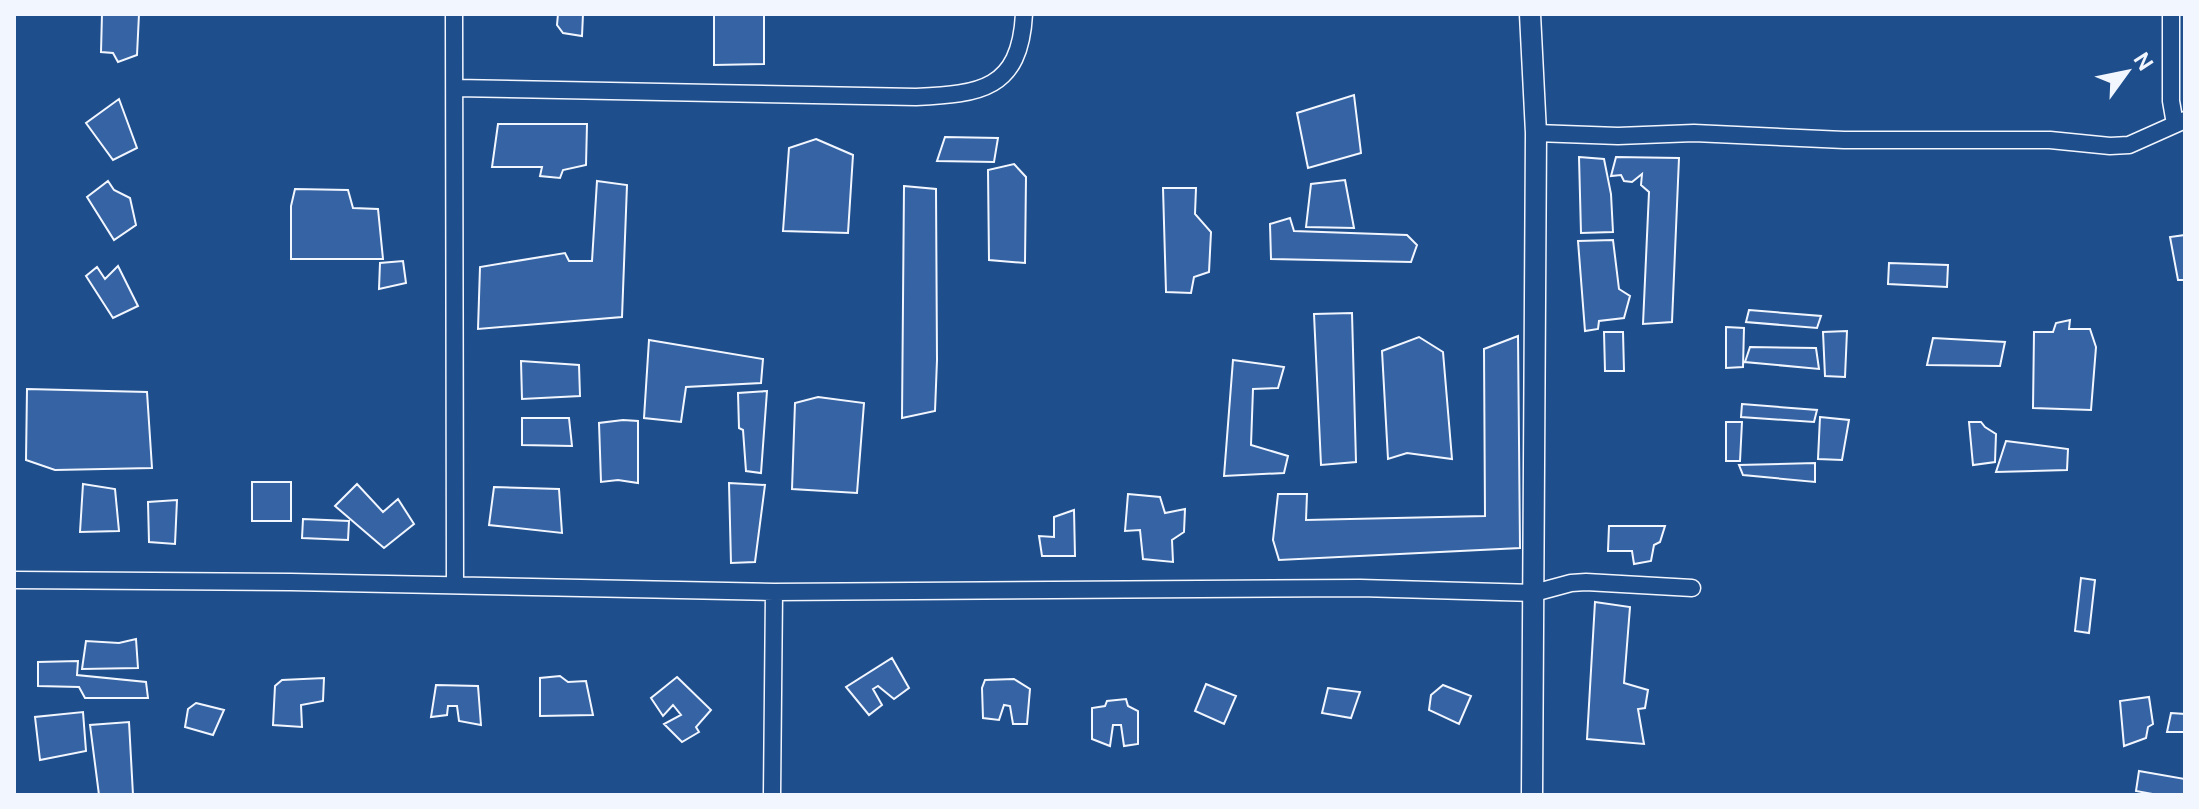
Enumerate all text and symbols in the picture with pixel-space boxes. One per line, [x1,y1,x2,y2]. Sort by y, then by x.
north arrow [2087,32,2167,112]
text: N [2127,47,2160,76]

